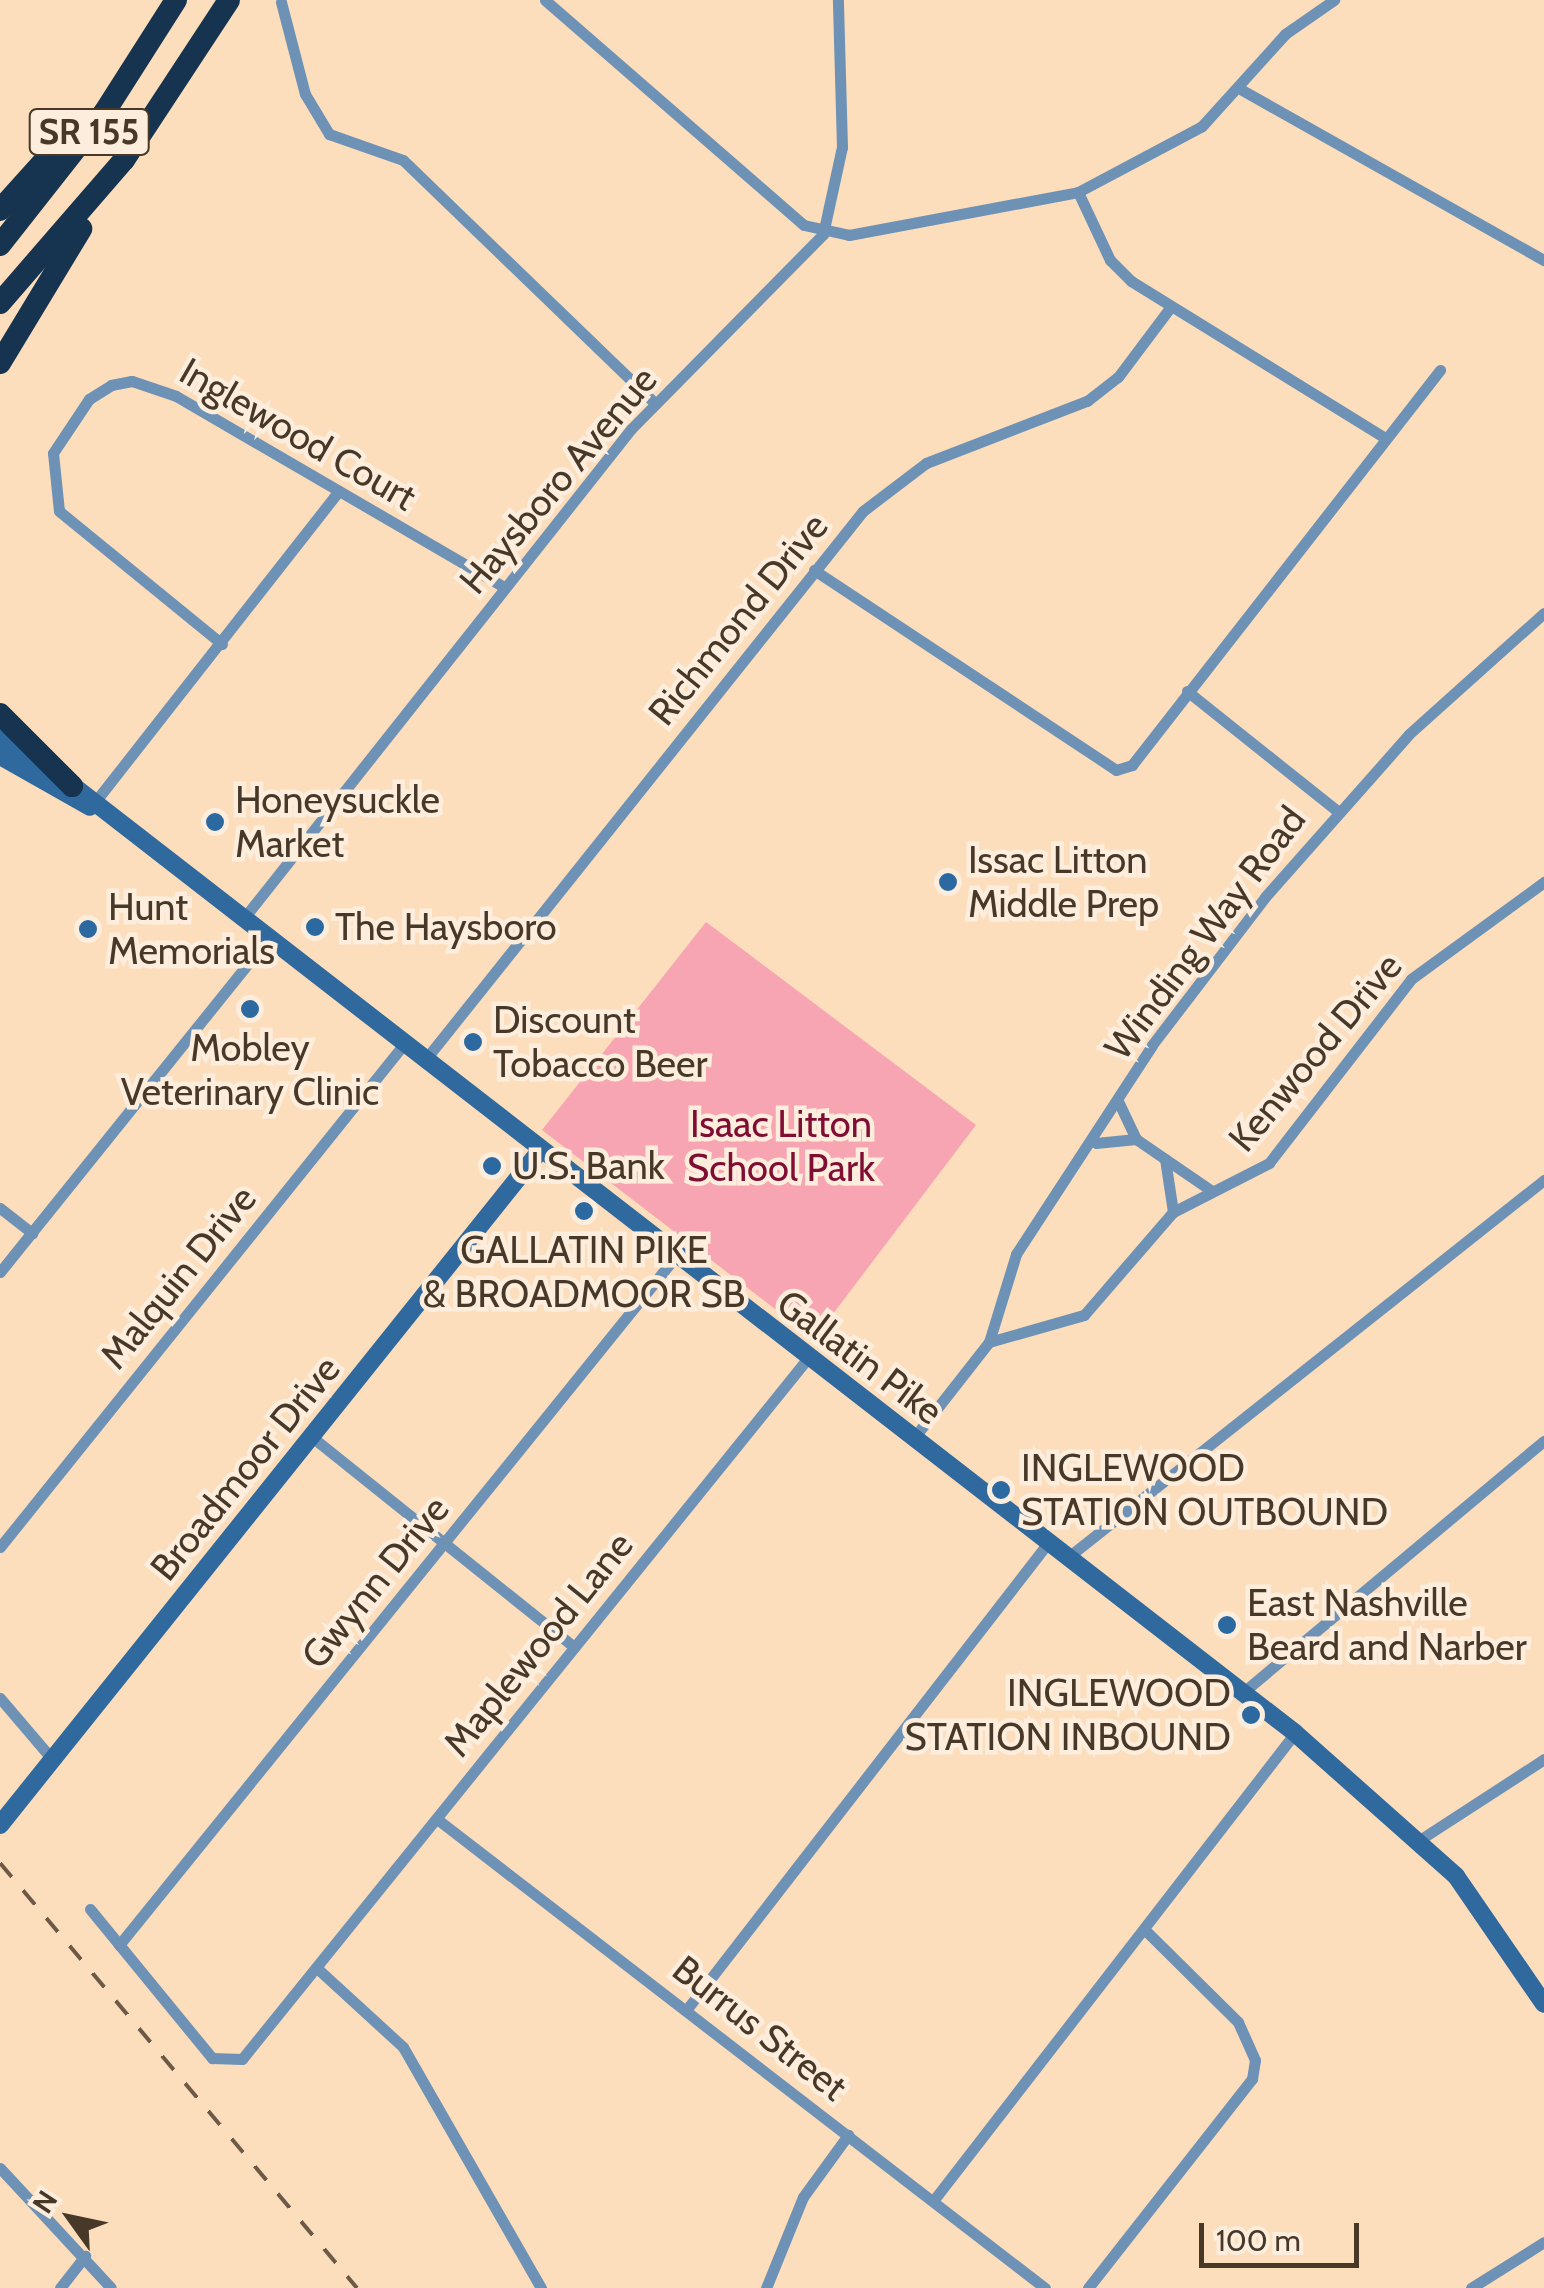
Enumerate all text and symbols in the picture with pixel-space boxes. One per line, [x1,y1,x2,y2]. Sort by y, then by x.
road number: SR 155 [27,102,152,162]
street label: Inglewood Court [172,348,424,520]
street label: Haysboro Avenue [450,357,666,603]
street label: Richmond Drive [639,504,837,734]
place label: Honeysuckle Market [235,777,440,866]
street label: Winding Way Road [1095,797,1315,1069]
marker: Honeysuckle Market [204,811,226,833]
place label: Issac Litton Middle Prep [968,837,1159,926]
marker: Issac Litton Middle Prep [937,871,959,893]
place label: Hunt Memorials [108,884,275,974]
place label: The Haysboro [335,904,557,950]
marker: The Haysboro [304,916,326,938]
marker: Hunt Memorials [77,918,99,940]
street label: Kenwood Drive [1219,944,1411,1160]
place label: Discount Tobacco Beer [493,997,708,1086]
marker: Mobley Veterinary Clinic [239,998,261,1020]
place label: Mobley Veterinary Clinic [121,1025,379,1114]
marker: Discount Tobacco Beer [462,1031,484,1053]
park label: Isaac Litton School Park [687,1101,875,1190]
place label: U.S. Bank [512,1143,665,1189]
marker: U.S. Bank [481,1155,503,1177]
street label: Malquin Drive [90,1176,266,1378]
marker: GALLATIN PIKE & BROADMOOR SB [573,1200,595,1222]
place label: GALLATIN PIKE & BROADMOOR SB [423,1227,745,1316]
street label: Gallatin Pike [768,1280,952,1434]
street label: Broadmoor Drive [141,1347,349,1589]
place label: INGLEWOOD STATION OUTBOUND [1021,1445,1388,1535]
marker: INGLEWOOD STATION OUTBOUND [990,1479,1012,1501]
street label: Gwynn Drive [292,1487,458,1677]
street label: Maplewood Lane [434,1523,642,1765]
place label: East Nashville Beard and Narber [1247,1580,1527,1670]
marker: East Nashville Beard and Narber [1216,1614,1238,1636]
place label: INGLEWOOD STATION INBOUND [904,1670,1231,1760]
marker: INGLEWOOD STATION INBOUND [1240,1704,1262,1726]
street label: Burrus Street [664,1946,856,2110]
north arrow [20,2168,120,2268]
text: N [25,2184,64,2219]
scale bar [1204,2203,1364,2265]
text: 100 m [1216,2222,1301,2259]

